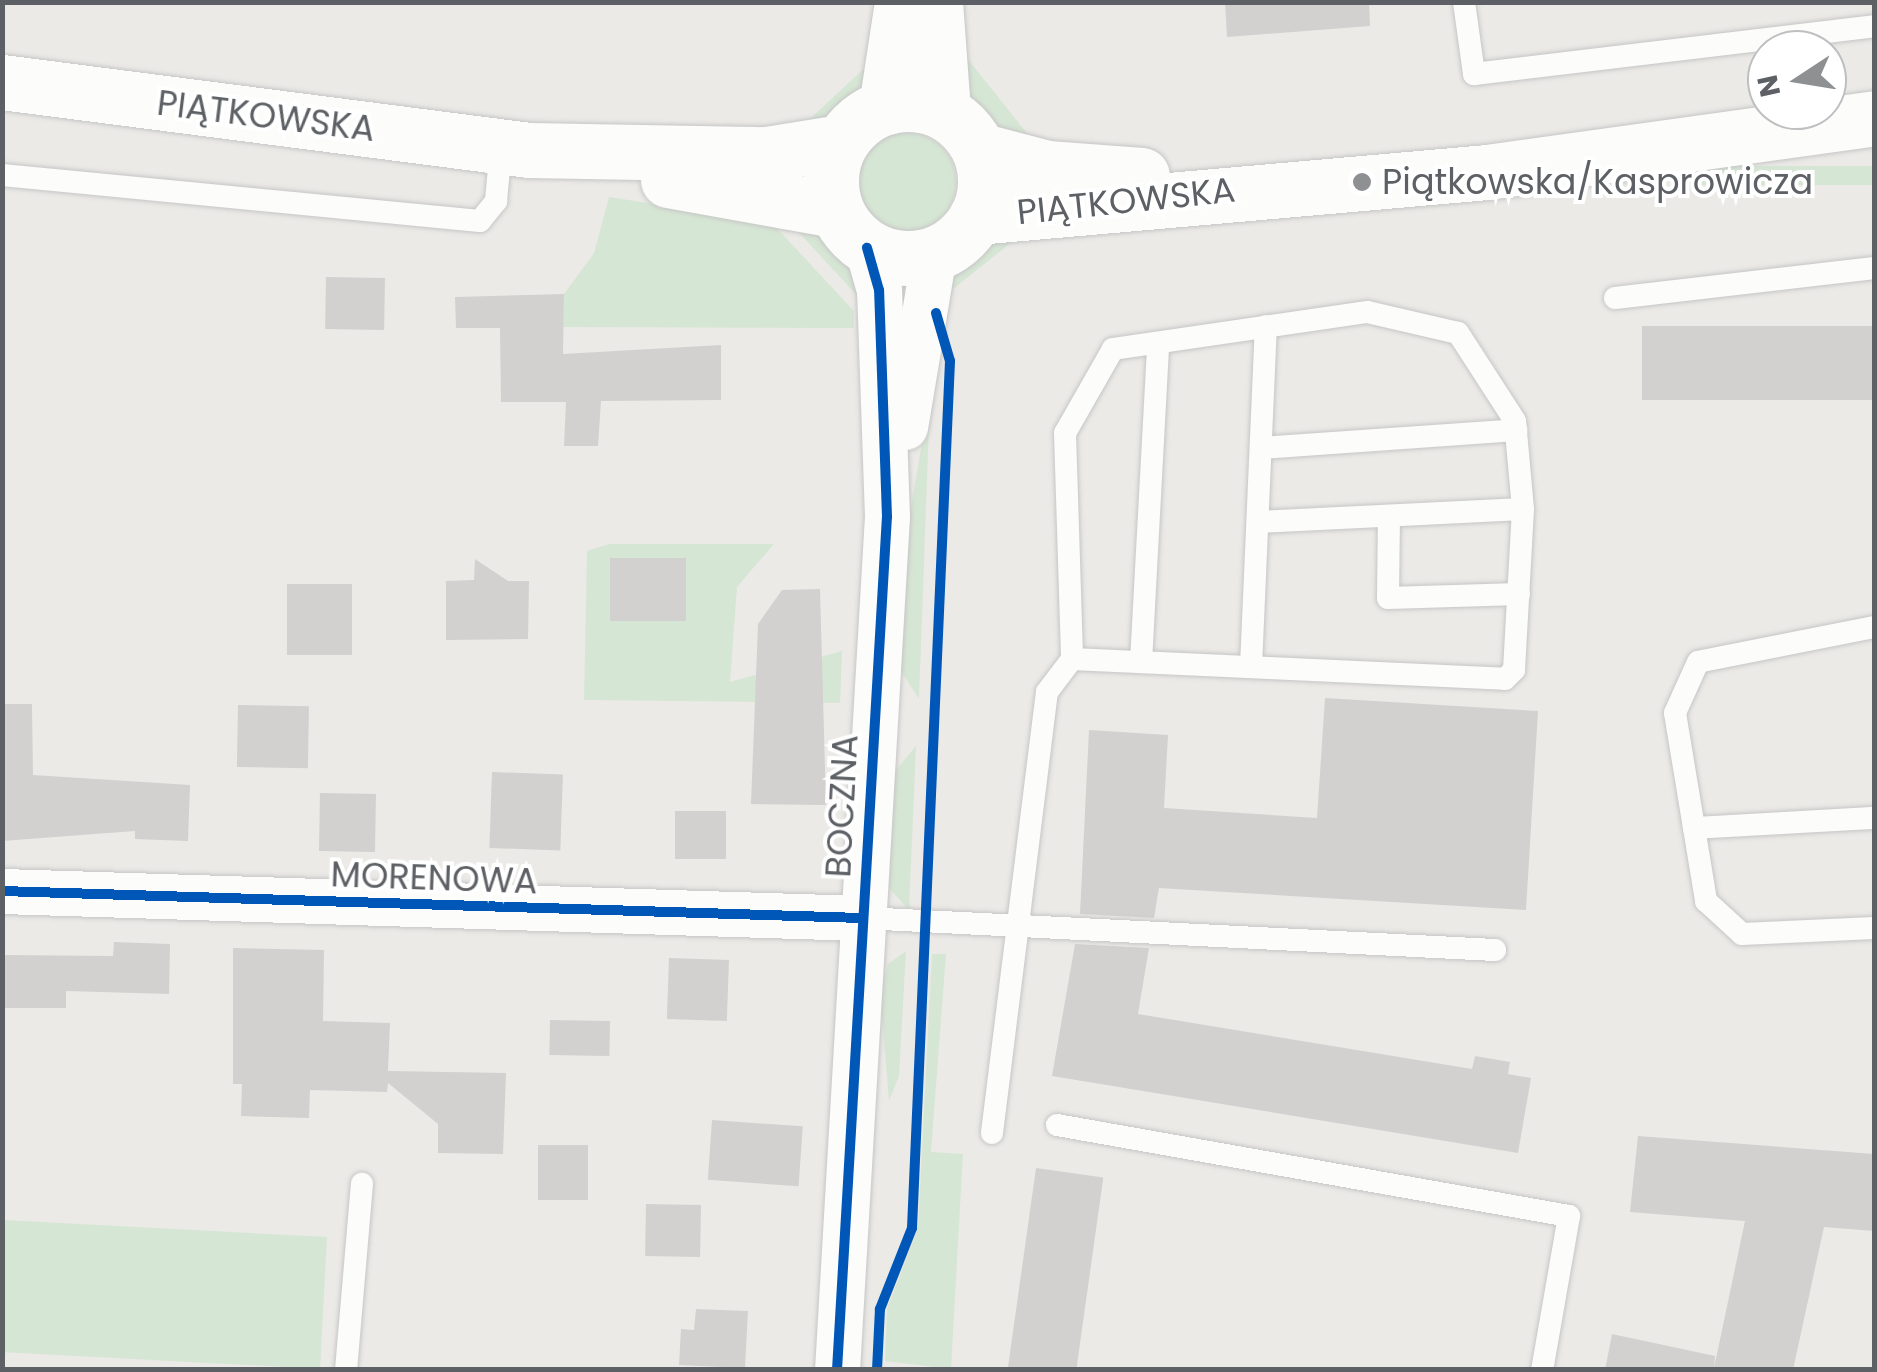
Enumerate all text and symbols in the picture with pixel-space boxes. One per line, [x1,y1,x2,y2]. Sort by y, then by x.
north arrow [1747,30,1847,130]
text: N [1748,72,1790,100]
street label: PIĄTKOWSKA [155,82,377,150]
place label: Piątkowska/Kasprowicza [1382,161,1813,203]
street label: PIĄTKOWSKA [1015,169,1237,233]
marker: Piątkowska/Kasprowicza [1351,171,1373,193]
street label: BOCZNA [817,733,867,879]
street label: MORENOWA [330,853,538,903]

